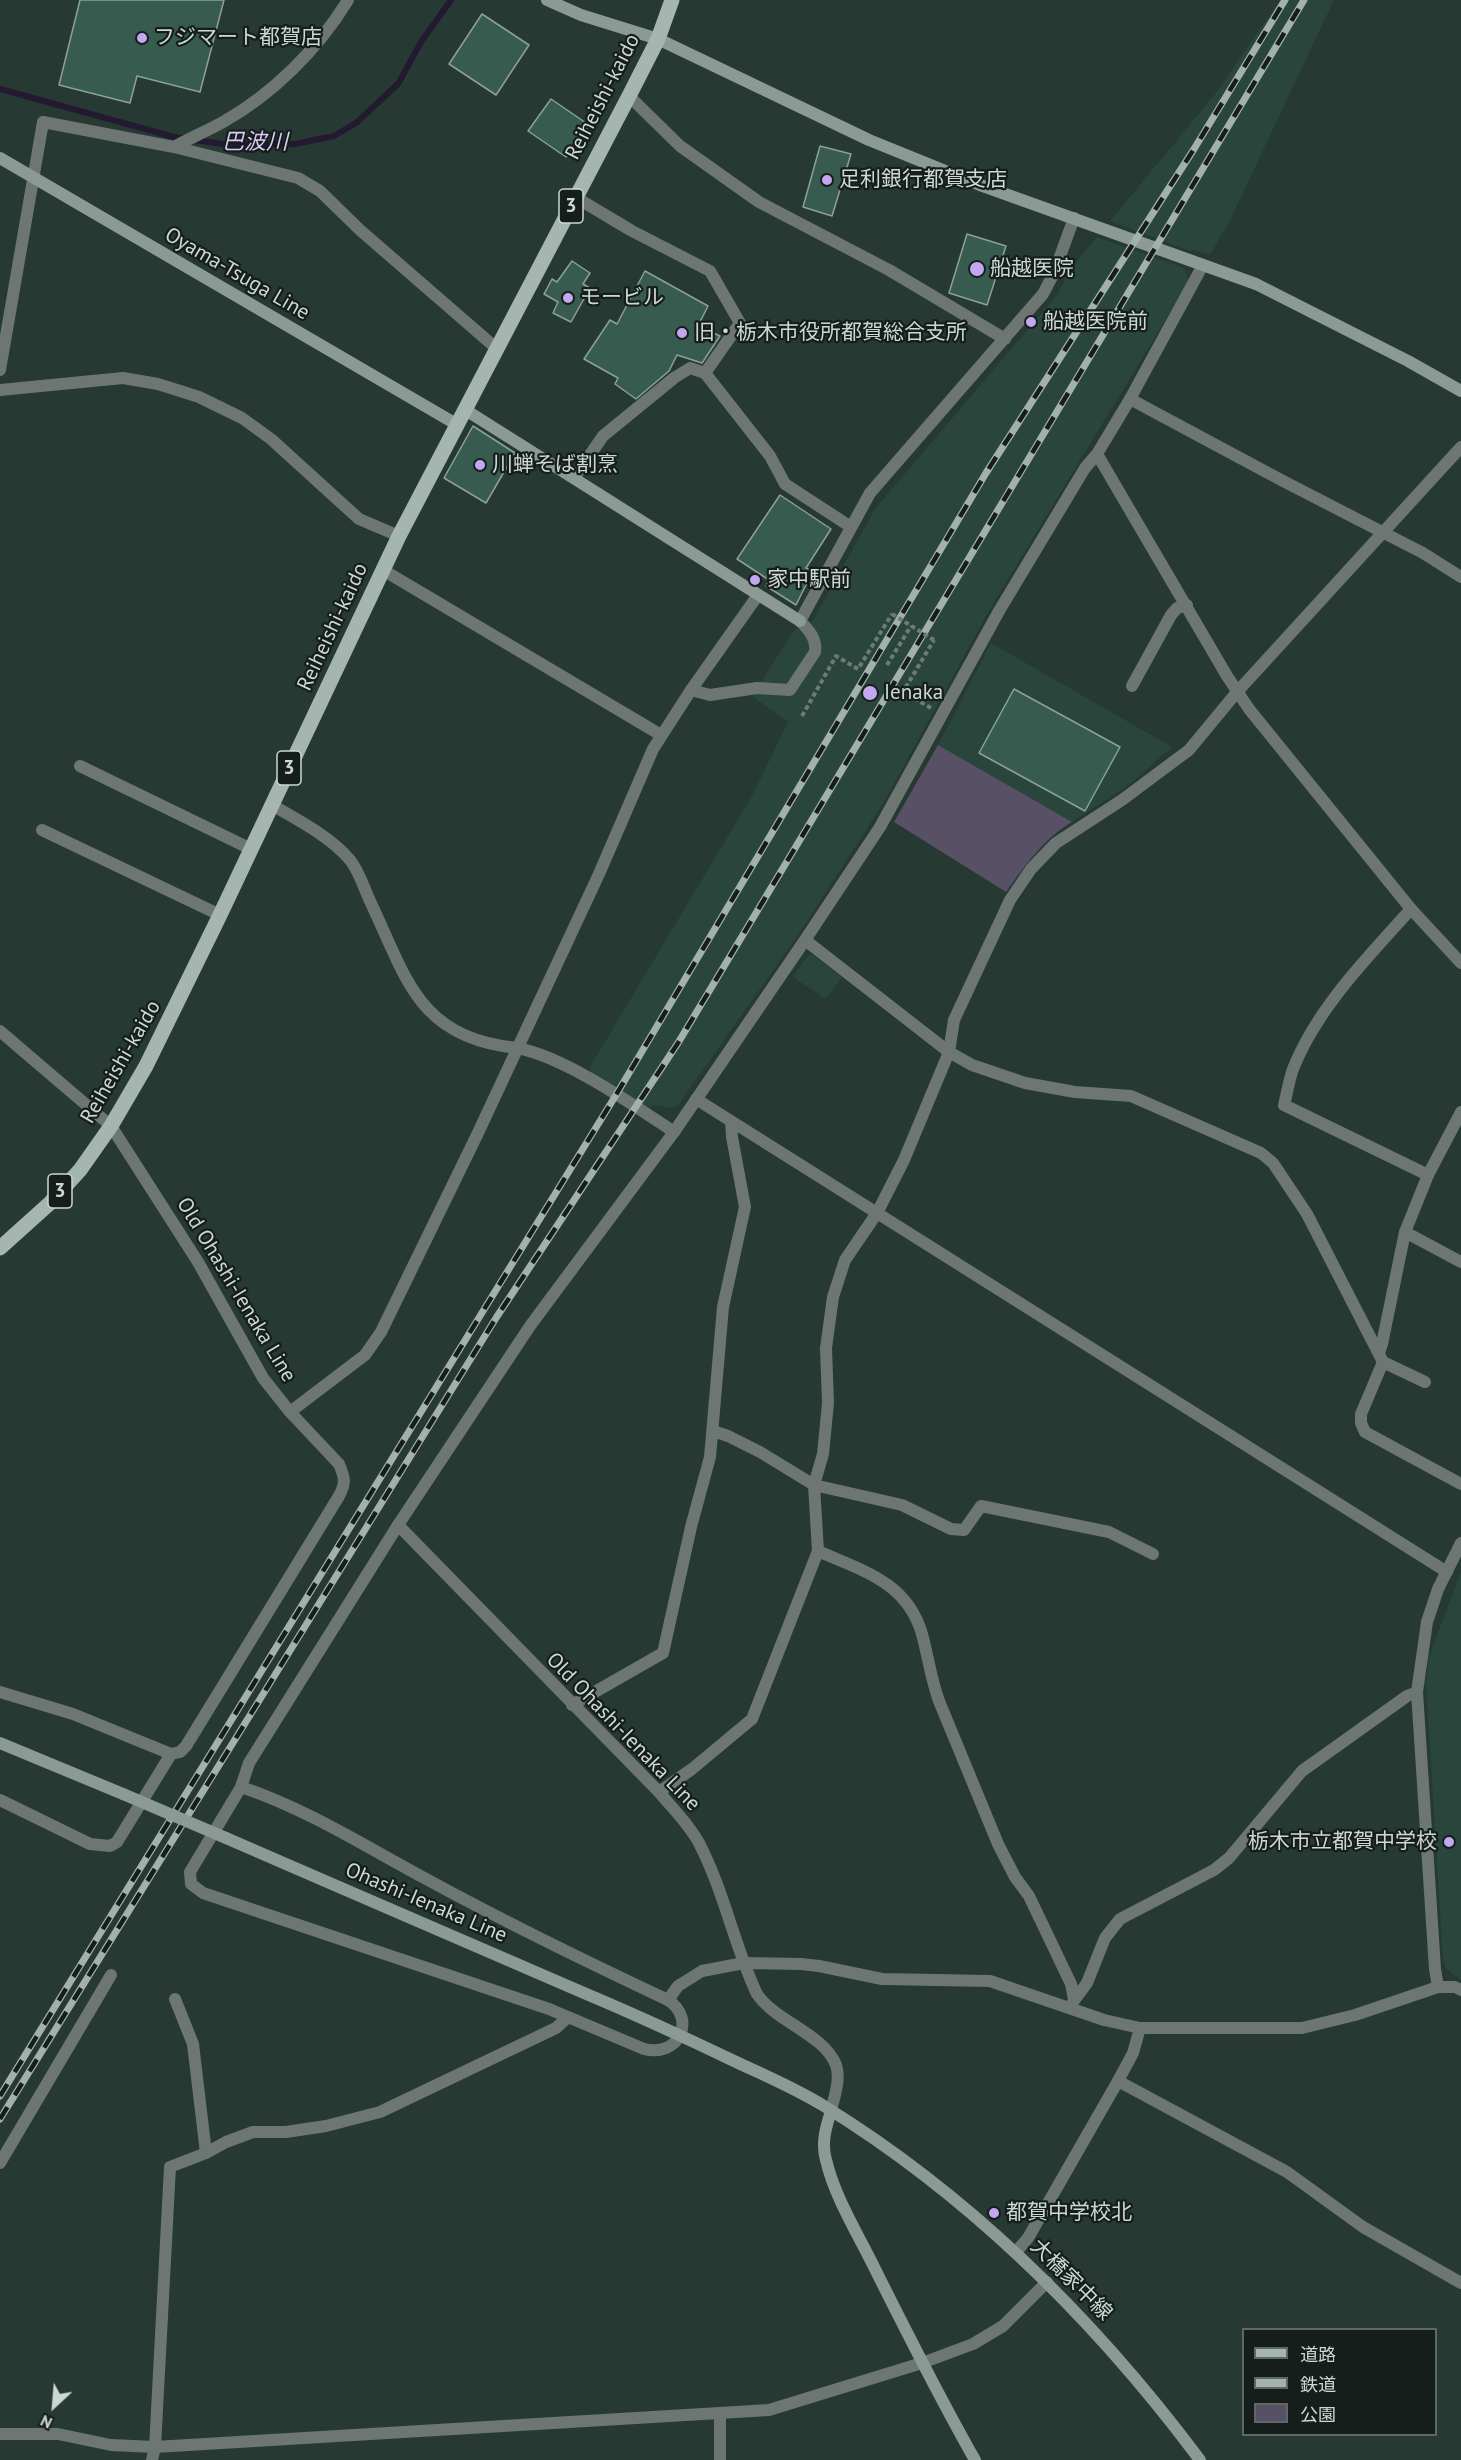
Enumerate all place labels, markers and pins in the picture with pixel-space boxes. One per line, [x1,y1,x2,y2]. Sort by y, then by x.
place label: フジマート都賀店 [154,25,322,51]
marker: フジマート都賀店 [135,31,149,45]
place label: 足利銀行都賀支店 [839,167,1007,193]
marker: 足利銀行都賀支店 [820,173,834,187]
place label: 船越医院 [990,256,1074,282]
marker: 船越医院 [968,260,986,278]
place label: モービル [580,285,664,311]
marker: モービル [561,291,575,305]
place label: 船越医院前 [1043,309,1148,335]
marker: 船越医院前 [1024,315,1038,329]
place label: 旧・栃木市役所都賀総合支所 [694,320,967,346]
marker: 旧・栃木市役所都賀総合支所 [675,326,689,340]
place label: 川蝉そば割烹 [492,452,618,478]
marker: 川蝉そば割烹 [473,458,487,472]
place label: 家中駅前 [767,567,851,593]
marker: 家中駅前 [748,573,762,587]
place label: Ienaka [884,680,943,706]
marker: Ienaka [861,684,879,702]
place label: 栃木市立都賀中学校 [1248,1829,1437,1855]
marker: 栃木市立都賀中学校 [1442,1835,1456,1849]
place label: 都賀中学校北 [1006,2200,1132,2226]
marker: 都賀中学校北 [987,2206,1001,2220]

